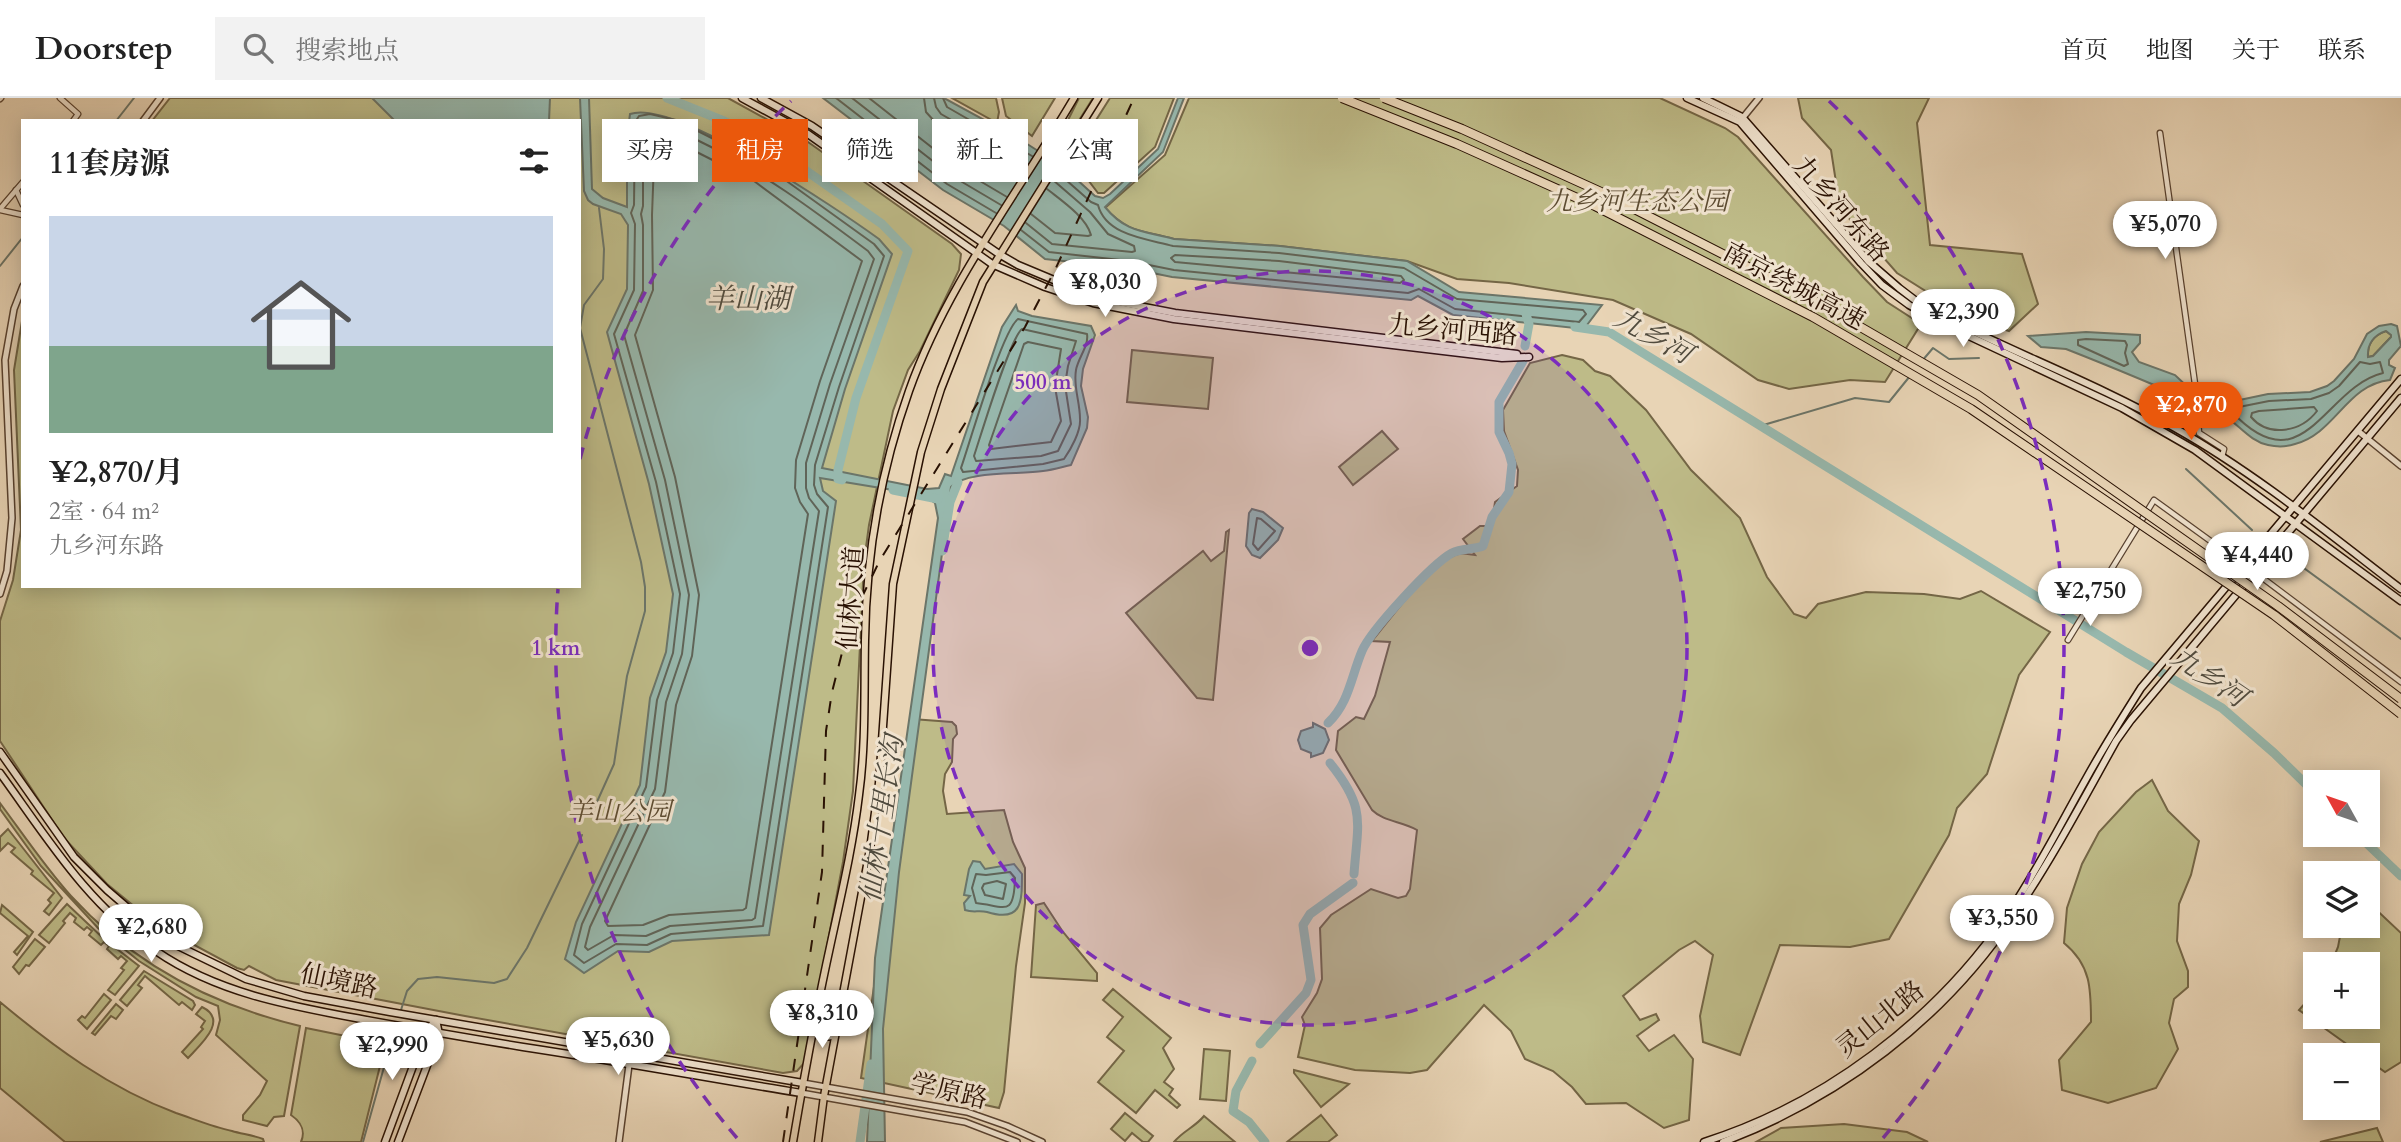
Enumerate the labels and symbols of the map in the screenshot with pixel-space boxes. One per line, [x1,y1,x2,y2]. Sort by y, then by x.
street label: 九乡河东路 [1785,148,1897,270]
park label: 九乡河生态公园 [1546,184,1732,219]
pin: ¥5,070 [2108,202,2222,261]
street label: 南京绕城高速 [1717,234,1871,338]
pin: ¥8,030 [1048,260,1162,319]
water label: 羊山湖 [706,280,795,318]
pin: ¥2,390 [1906,289,2020,349]
water label: 九乡河 [1607,299,1703,375]
street label: 九乡河西路 [1387,307,1519,353]
text: 500 m [1014,368,1072,397]
pin: ¥2,870 [2134,382,2248,442]
pin: ¥4,440 [2200,532,2314,592]
street label: 仙林大道 [830,545,872,651]
pin: ¥2,750 [2033,568,2147,628]
text: 1 km [532,634,581,663]
centre of rings [1298,636,1322,660]
water label: 九乡河 [2164,638,2259,719]
water label: 仙林十里长沟 [851,729,913,905]
north arrow [2303,770,2380,847]
park label: 羊山公园 [567,794,675,829]
pin: ¥3,550 [1945,896,2059,955]
pin: ¥2,680 [94,904,208,964]
street label: 仙境路 [297,956,381,1006]
street label: 灵山北路 [1829,973,1931,1065]
pin: ¥8,310 [765,990,879,1050]
pin: ¥5,630 [561,1018,675,1077]
pin: ¥2,990 [335,1023,449,1082]
street label: 学原路 [907,1065,991,1117]

